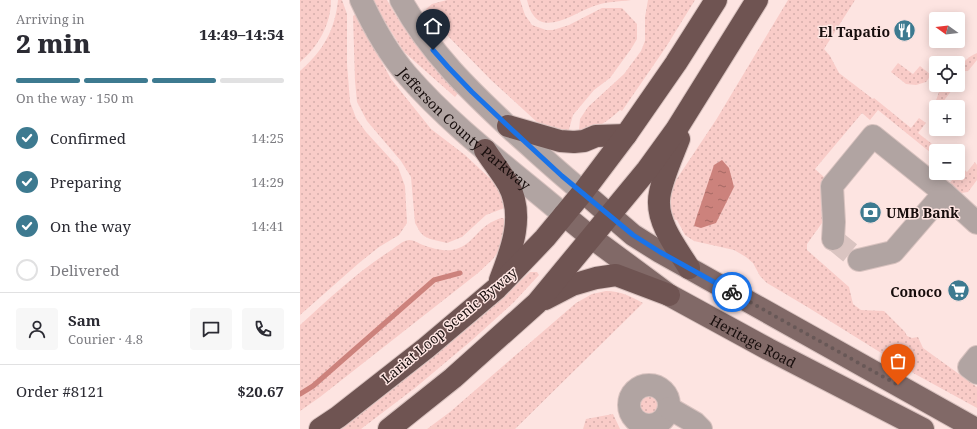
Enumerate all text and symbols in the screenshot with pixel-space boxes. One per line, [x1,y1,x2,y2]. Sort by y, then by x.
pin [416,9,450,50]
text: Arriving in [16,10,85,28]
north arrow [929,12,965,48]
map controls [929,12,965,180]
icon: home [422,15,444,37]
restaurant icon: El Tapatio [892,18,918,44]
place label: El Tapatio [819,22,890,41]
text: 14:49–14:54 [199,24,284,44]
text: 2 min [16,25,91,61]
button: locate [929,56,965,92]
street label: Jefferson County Parkway [394,62,535,194]
text: On the way · 150 m [16,89,134,107]
button: + [929,100,965,136]
icon: check [16,127,38,149]
text: Confirmed [50,128,126,148]
text: 14:25 [251,129,284,147]
button: − [929,144,965,180]
icon: check [16,171,38,193]
text: Preparing [50,172,121,192]
text: 14:29 [251,173,284,191]
bank icon: UMB Bank [858,199,884,225]
place label: UMB Bank [886,203,959,222]
icon: check [16,215,38,237]
text: On the way [50,216,131,236]
text: 14:41 [251,217,284,235]
text: Delivered [50,260,119,280]
street label: Lariat Loop Scenic Byway [377,263,521,387]
courier [712,272,752,312]
supermarket icon: Conoco [945,278,971,304]
icon: bike [721,281,743,303]
place label: Conoco [890,282,942,301]
button: person [16,308,58,350]
button: chat [190,308,232,350]
button: phone [242,308,284,350]
text: Sam [68,310,100,330]
street label: Heritage Road [707,310,800,372]
text: Courier · 4.8 [68,330,143,348]
pin [881,344,915,385]
icon: bag [887,350,909,372]
text: Order #8121 [16,381,104,401]
text: $20.67 [237,381,284,401]

